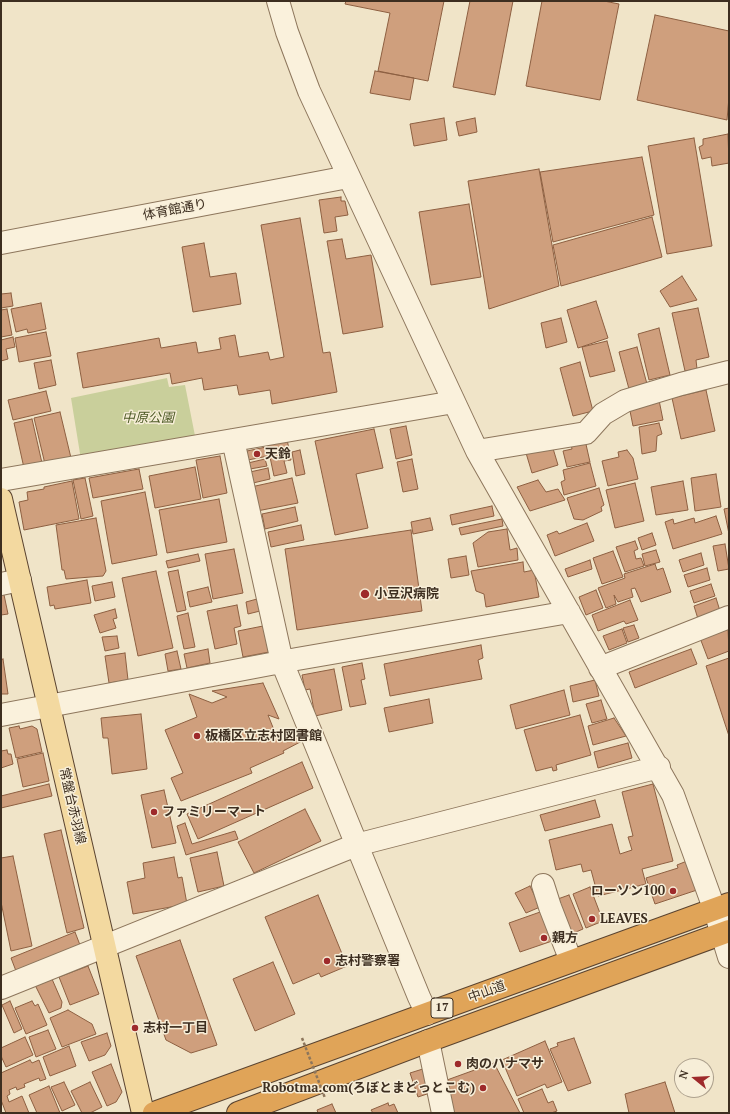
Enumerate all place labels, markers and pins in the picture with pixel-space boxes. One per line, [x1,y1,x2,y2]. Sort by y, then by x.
place label: 天鈴 [265,446,291,462]
marker: 天鈴 [252,449,262,459]
place label: 小豆沢病院 [374,586,439,602]
marker: 小豆沢病院 [359,588,371,600]
place label: 板橋区立志村図書館 [205,728,322,744]
marker: 板橋区立志村図書館 [192,731,202,741]
place label: ファミリーマート [162,804,266,820]
marker: ファミリーマート [149,807,159,817]
place label: ローソン100 [591,883,665,899]
marker: ローソン100 [668,886,678,896]
place label: LEAVES [600,911,648,927]
marker: LEAVES [587,914,597,924]
place label: 親方 [552,930,578,946]
marker: 親方 [539,933,549,943]
place label: 志村警察署 [335,953,400,969]
marker: 志村警察署 [322,956,332,966]
place label: 志村一丁目 [143,1020,208,1036]
marker: 志村一丁目 [130,1023,140,1033]
place label: 肉のハナマサ [466,1056,544,1072]
marker: 肉のハナマサ [453,1059,463,1069]
place label: Robotma.com(ろぼとまどっとこむ) [262,1080,475,1096]
marker: Robotma.com(ろぼとまどっとこむ) [478,1083,488,1093]

